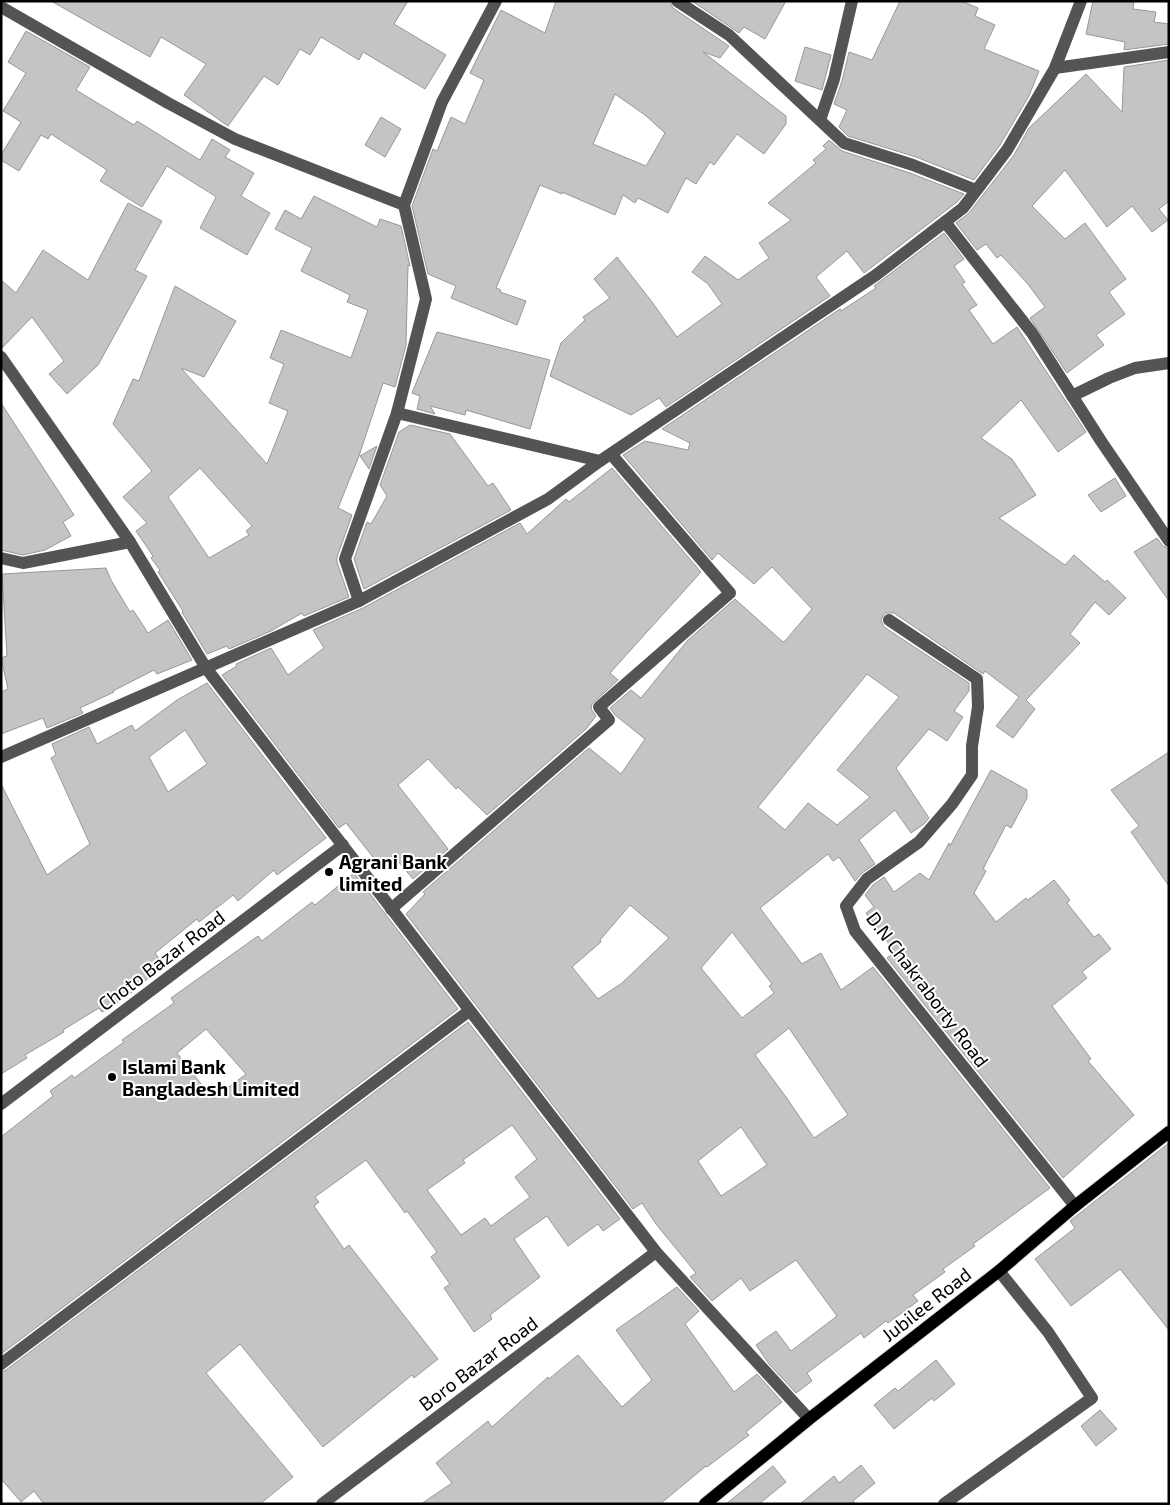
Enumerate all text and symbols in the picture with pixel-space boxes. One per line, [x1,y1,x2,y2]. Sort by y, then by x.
place label: Agrani Bank limited [339,850,448,895]
marker: Agrani Bank limited [323,866,335,878]
street label: Choto Bazar Road [93,905,229,1015]
street label: D.N Chakraborty Road [862,907,994,1071]
place label: Islami Bank Bangladesh Limited [122,1055,299,1100]
marker: Islami Bank Bangladesh Limited [106,1071,118,1083]
street label: Jubilee Road [877,1262,975,1346]
street label: Boro Bazar Road [414,1311,542,1415]

